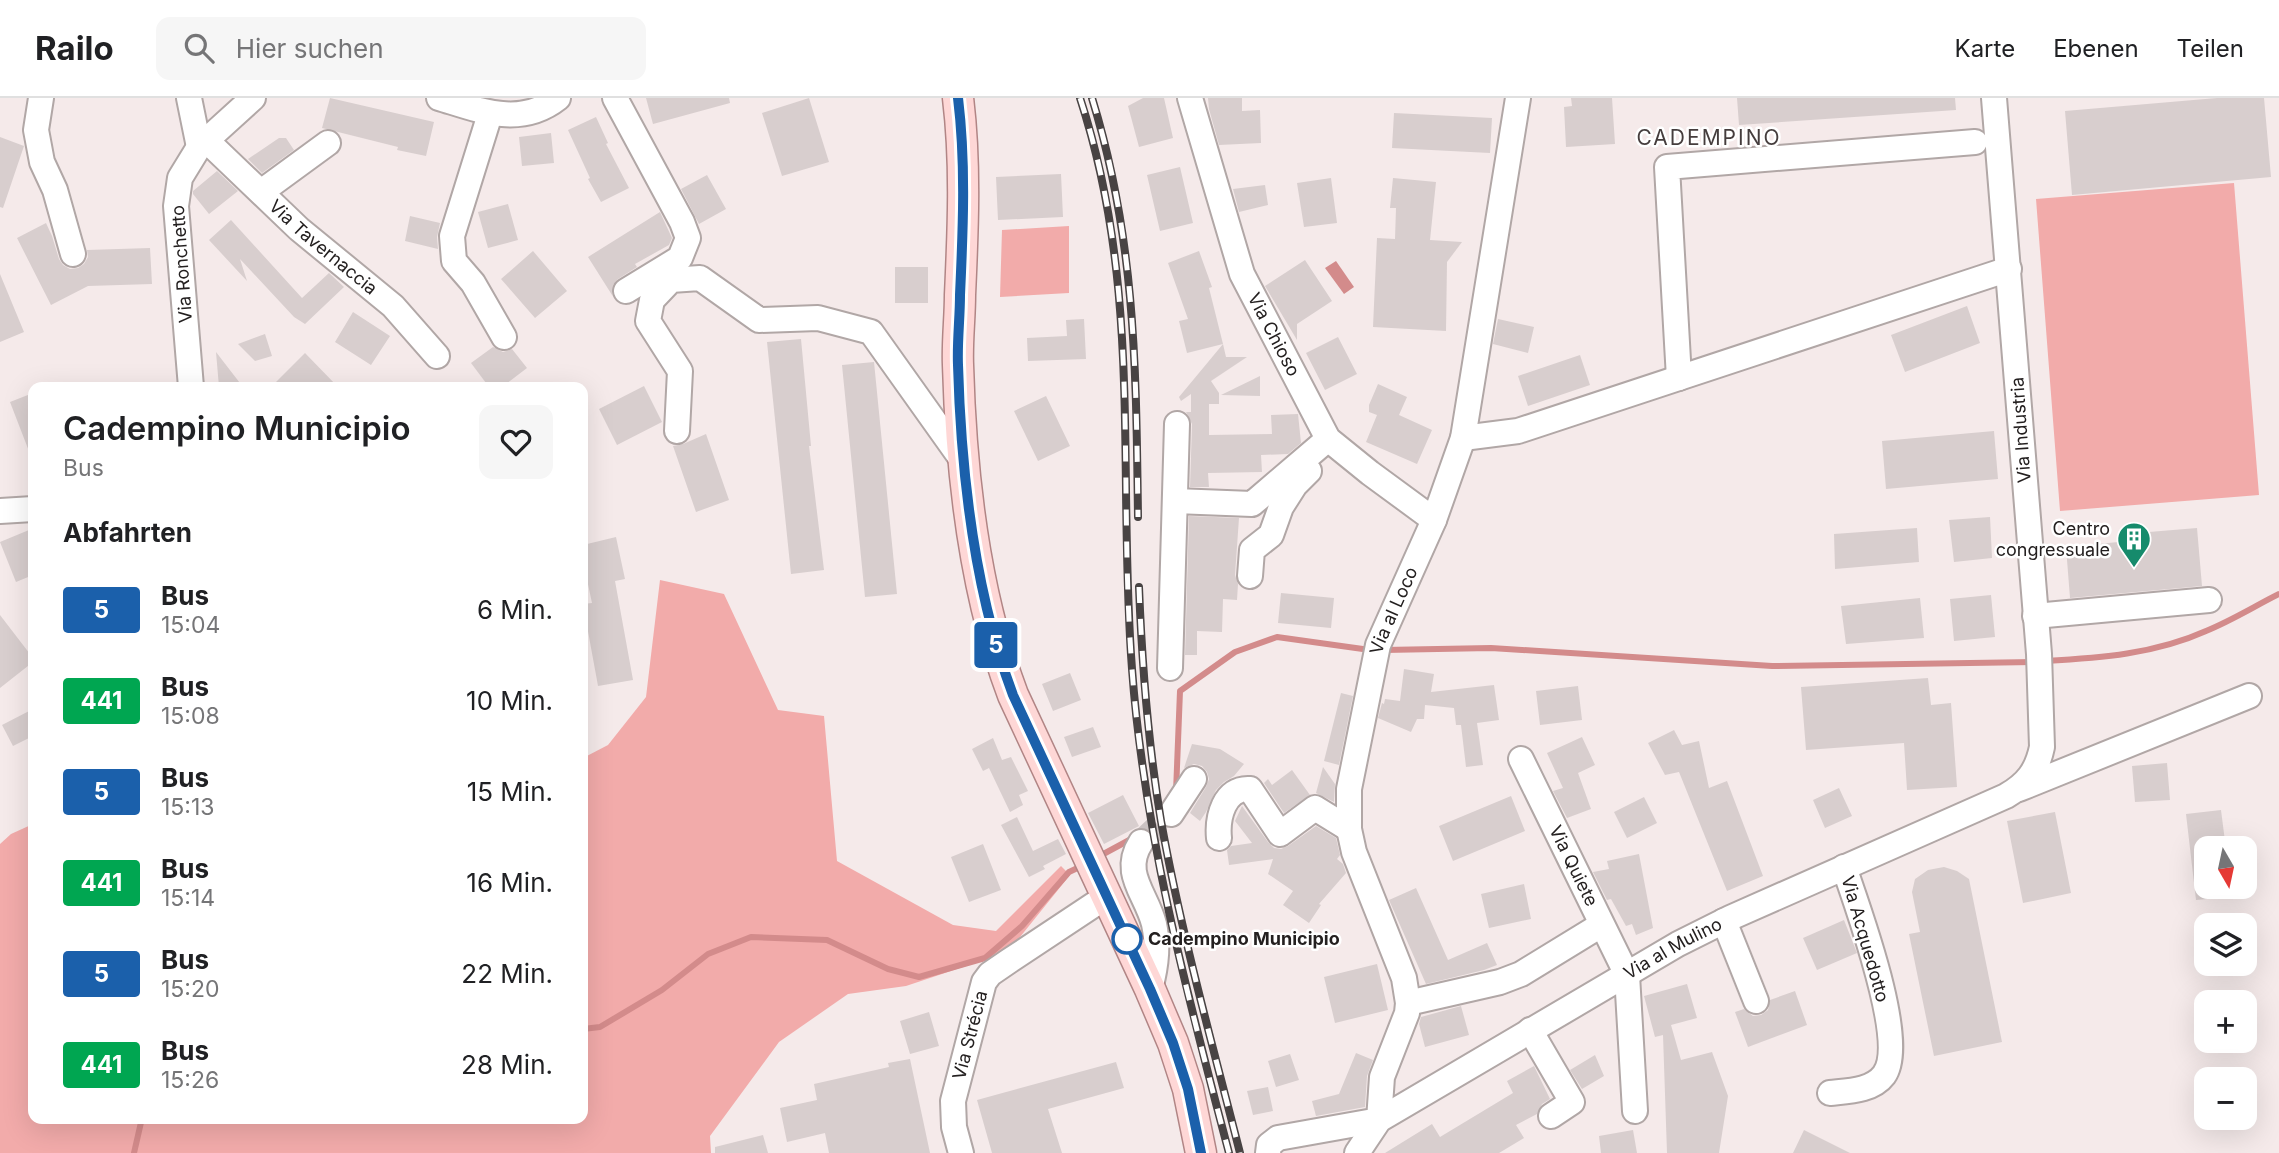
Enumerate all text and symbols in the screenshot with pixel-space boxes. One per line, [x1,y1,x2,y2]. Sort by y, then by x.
search box [156,17,646,80]
text: Railo [35,28,114,68]
icon: search [180,29,218,67]
text: Hier suchen [236,33,384,64]
text: Karte [1955,34,2015,63]
text: Ebenen [2053,34,2139,63]
text: Teilen [2177,34,2244,63]
district label: CADEMPINO [1636,125,1782,150]
street label: Via Tavernaccia [265,195,382,299]
street label: Via Ronchetto [167,204,196,324]
street label: Via Chioso [1244,289,1304,380]
street label: Via Industria [2006,376,2035,484]
button: heart [479,405,553,479]
text: Cadempino Municipio [63,408,411,448]
text: Bus [63,454,104,482]
text: Abfahrten [63,517,192,548]
place label: Centro congressuale [1996,518,2110,560]
building icon: Centro congressuale [2115,520,2153,569]
street label: Via al Loco [1365,563,1422,656]
text: Bus [161,580,209,611]
text: 6 Min. [477,594,553,625]
text: 5 [94,595,109,624]
text: 15:04 [161,611,220,639]
line badge: 5 [973,622,1019,668]
text: 5 [988,630,1004,659]
text: Bus [161,671,209,702]
text: 10 Min. [466,685,553,716]
text: 441 [81,686,122,715]
text: 15:08 [161,702,220,730]
text: Bus [161,762,209,793]
text: 15 Min. [467,776,553,807]
text: 5 [94,777,109,806]
text: 15:13 [161,793,215,821]
street label: Via Quiete [1545,822,1603,909]
north arrow [2194,836,2258,900]
map controls [2194,836,2257,1130]
text: Bus [161,853,209,884]
text: 16 Min. [466,867,553,898]
text: 441 [81,868,122,897]
street label: Via Acquedotto [1837,873,1894,1005]
text: 15:14 [161,884,215,912]
street label: Via al Mulino [1620,913,1725,984]
button: layers [2194,913,2257,976]
marker: Cadempino Municipio [1112,924,1142,954]
place label: Cadempino Municipio [1148,928,1340,949]
text: Bus [161,944,209,975]
text: 22 Min. [461,958,553,989]
text: 5 [94,959,109,988]
text: 15:20 [161,975,220,1003]
street label: Via Strécia [948,988,991,1082]
button: + [2194,990,2257,1053]
text: Bus [161,1035,209,1066]
text: 28 Min. [461,1049,553,1080]
text: 441 [81,1050,122,1079]
text: 15:26 [161,1066,219,1094]
button: − [2194,1067,2257,1130]

